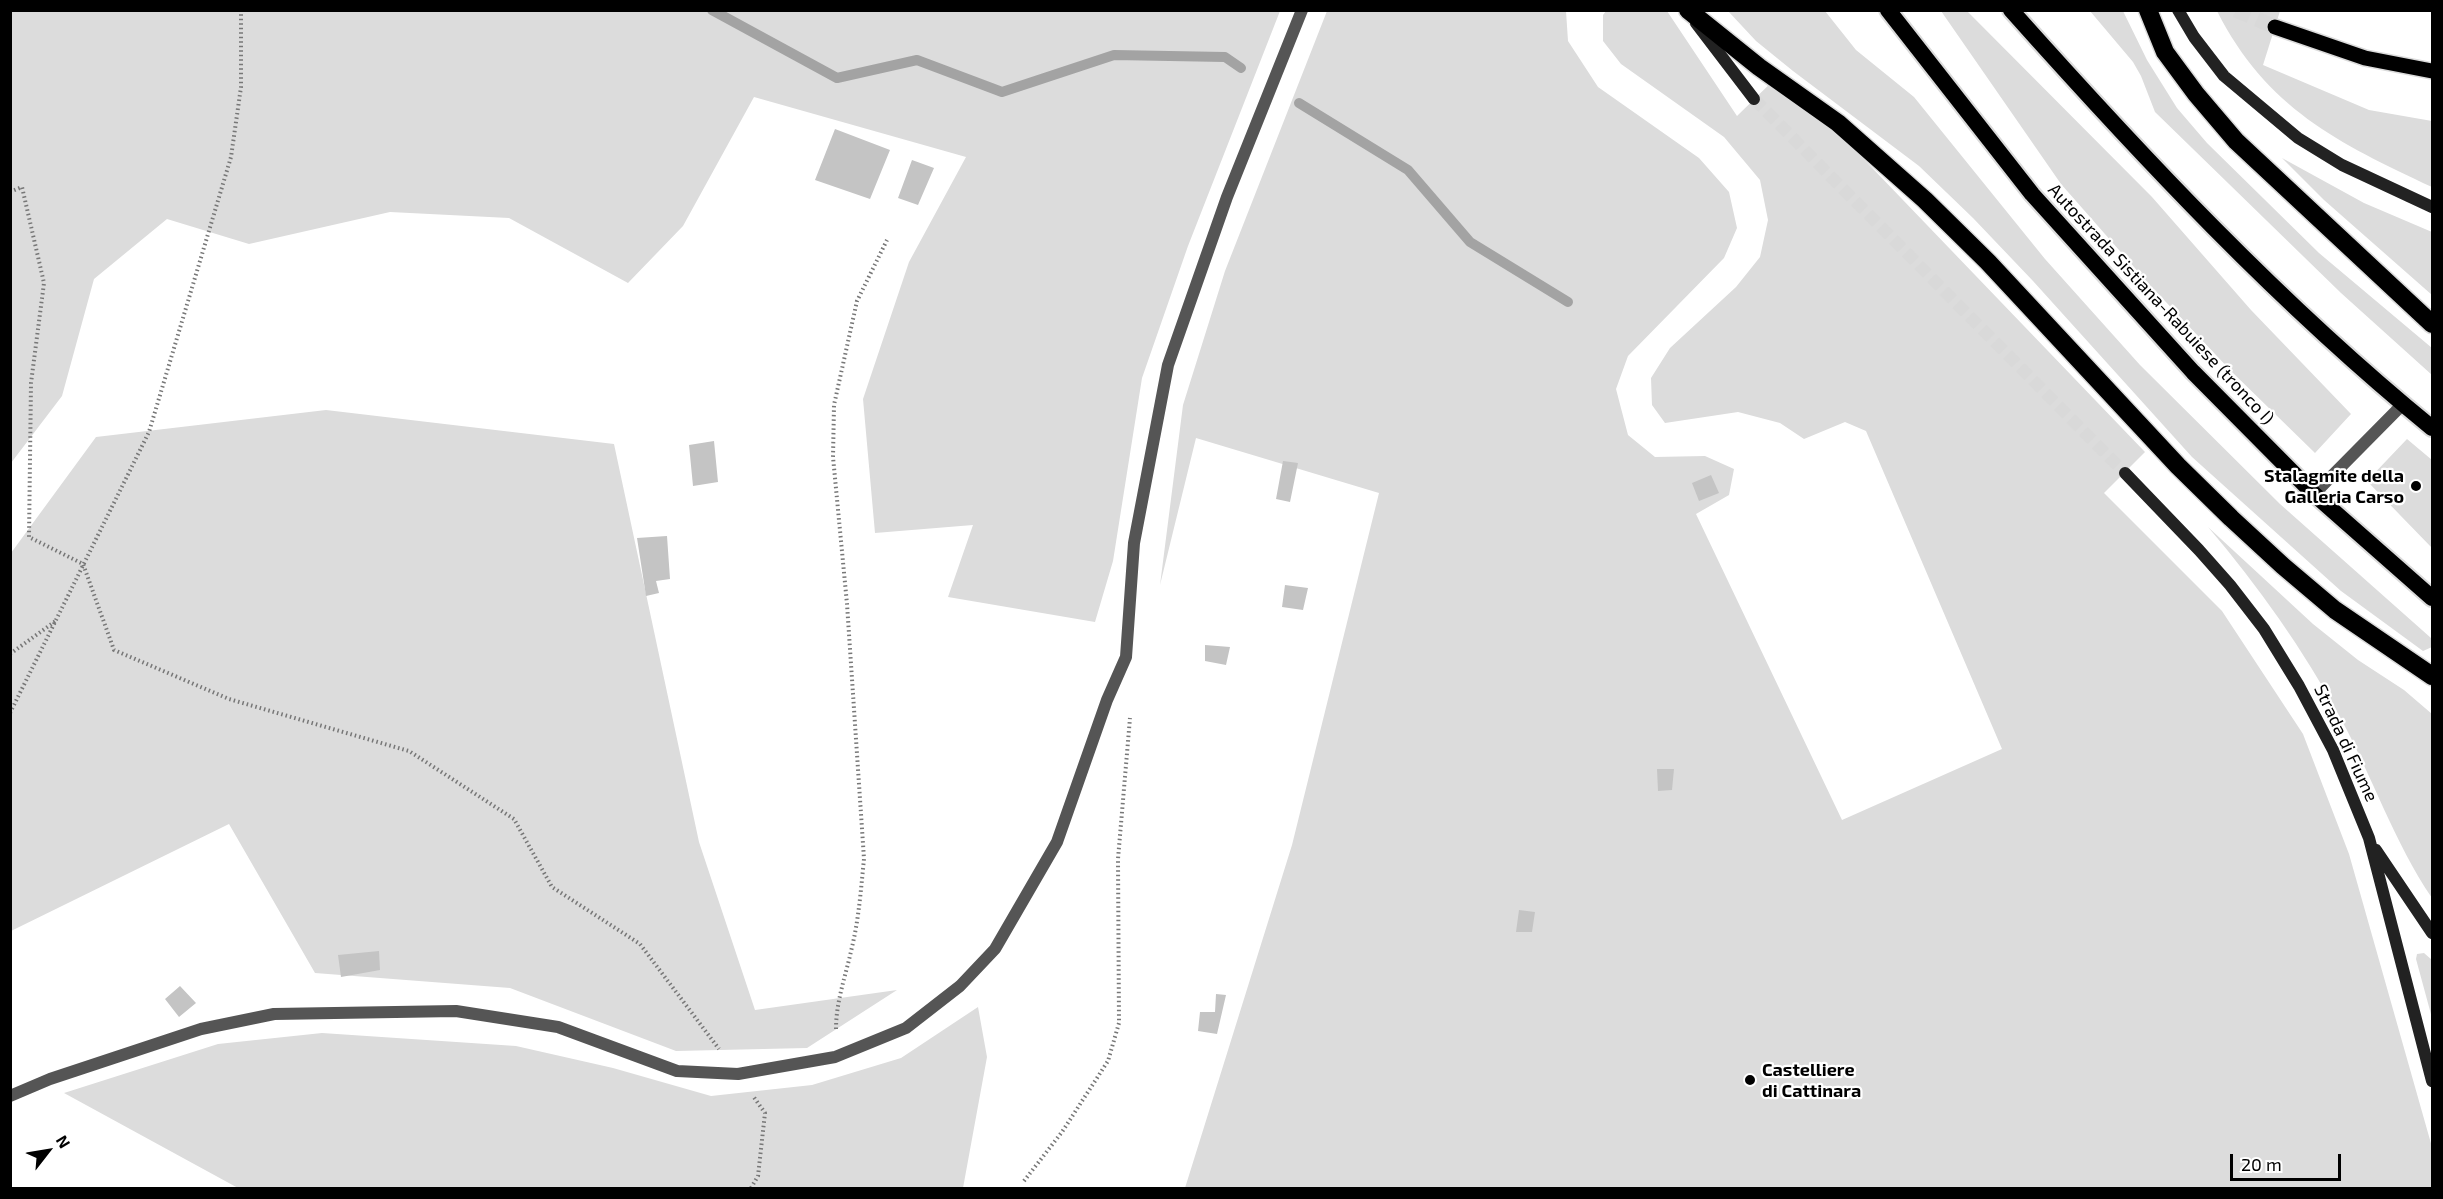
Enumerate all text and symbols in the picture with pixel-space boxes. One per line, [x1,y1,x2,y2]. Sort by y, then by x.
street label: Autostrada Sistiana-Rabuiese (tronco I) [2043,179,2279,429]
place label: Stalagmite della Galleria Carso [2264,465,2404,508]
marker: Stalagmite della Galleria Carso [2409,479,2423,493]
street label: Strada di Fiume [2309,681,2383,805]
place label: Castelliere di Cattinara [1762,1059,1861,1102]
marker: Castelliere di Cattinara [1743,1073,1757,1087]
north arrow [18,1121,78,1181]
text: N [53,1132,75,1151]
scale bar [2233,1142,2344,1180]
text: 20 m [2241,1153,2282,1175]

